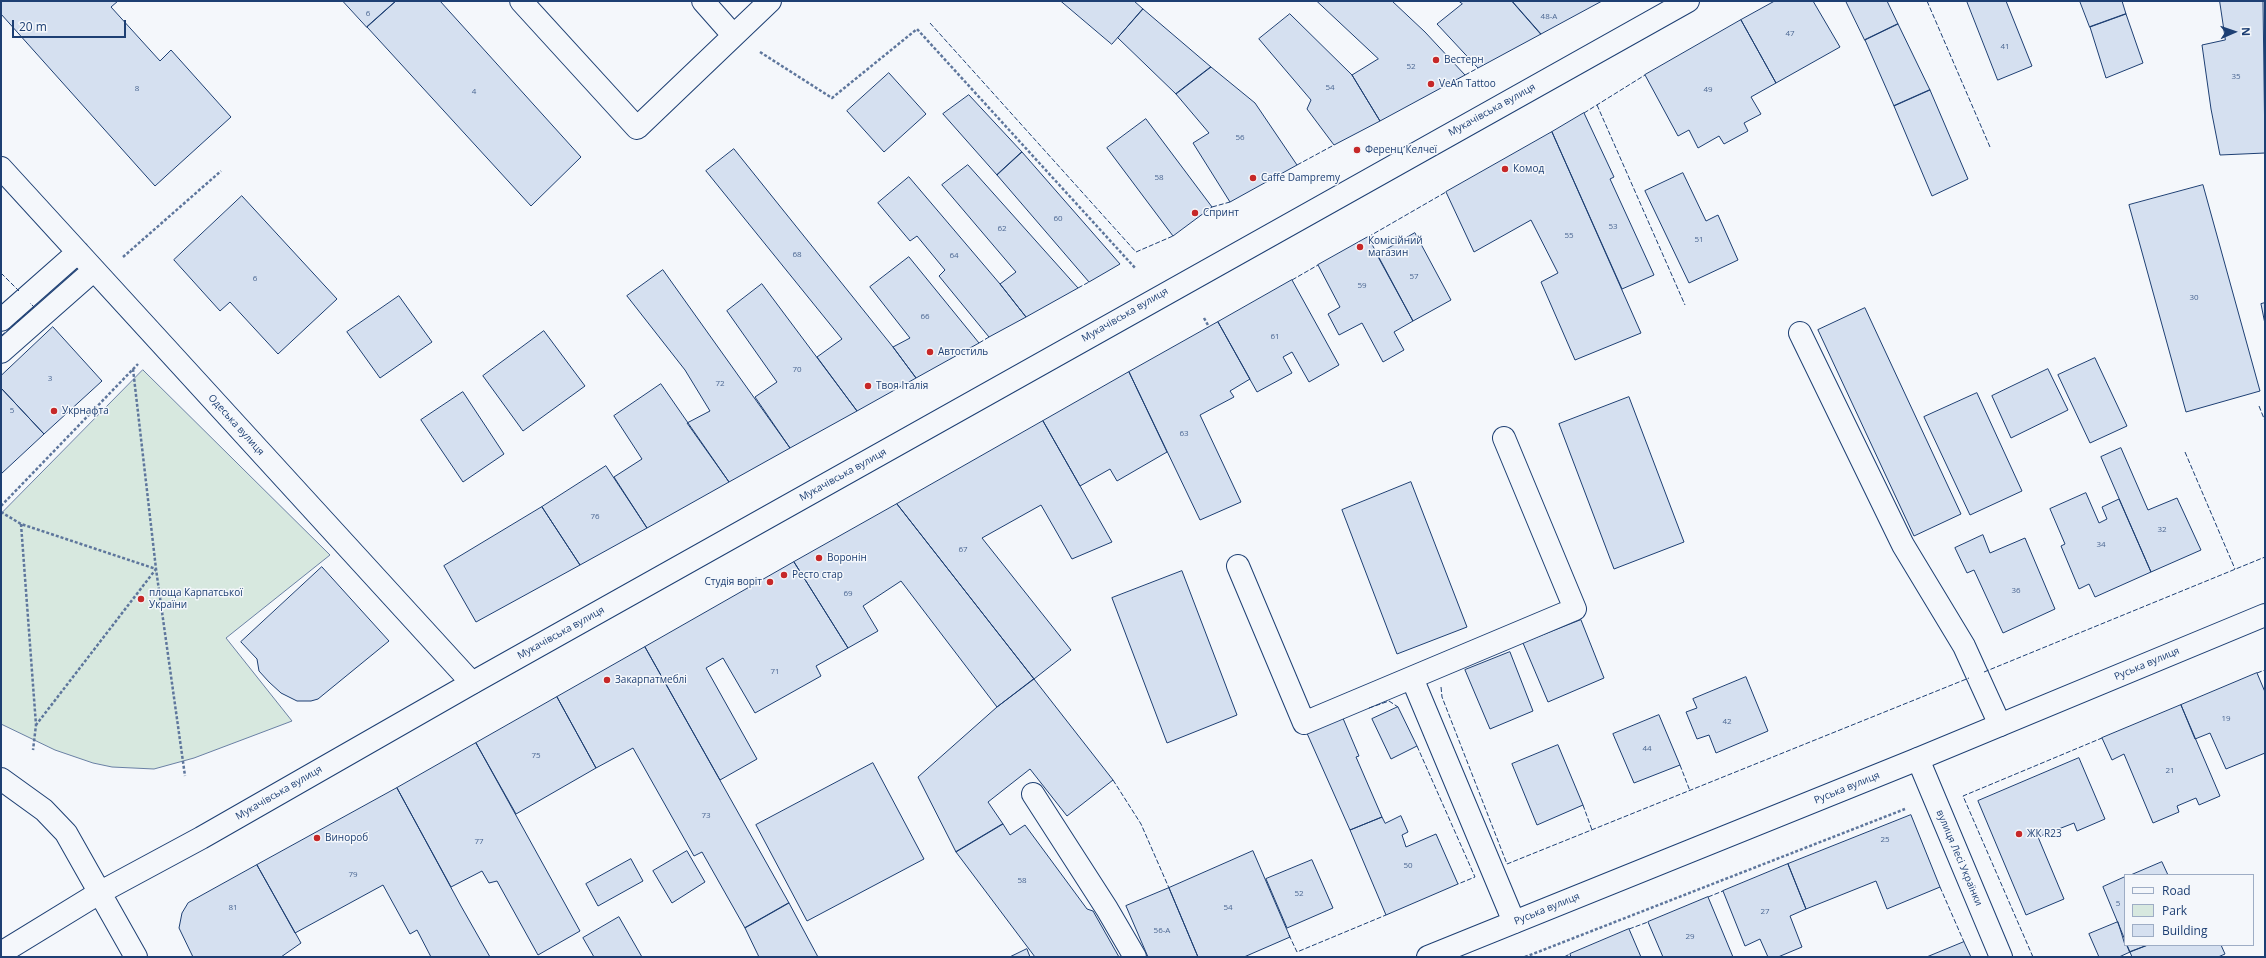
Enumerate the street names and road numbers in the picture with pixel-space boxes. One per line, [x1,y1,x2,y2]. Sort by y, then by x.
street label: Мукачівська вулиця [1446,81,1538,139]
street label: Мукачівська вулиця [1080,285,1170,345]
street label: Одеська вулиця [206,392,266,458]
street label: Мукачівська вулиця [797,446,889,504]
street label: Мукачівська вулиця [515,604,607,662]
street label: Руська вулиця [2113,645,2181,683]
street label: Мукачівська вулиця [234,763,324,823]
street label: Руська вулиця [1812,769,1882,807]
street label: вулиця Лесі Українки [1933,808,1985,908]
street label: Руська вулиця [1512,890,1582,928]

